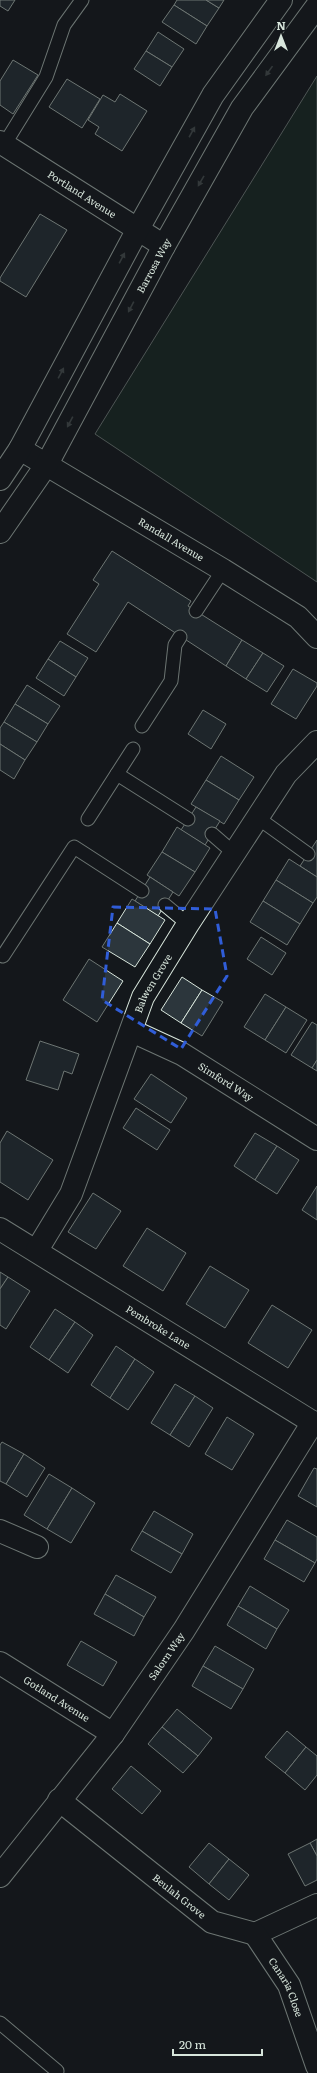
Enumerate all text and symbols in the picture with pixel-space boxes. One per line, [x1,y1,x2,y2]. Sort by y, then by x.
north arrow [261,16,301,56]
text: N [276,17,286,33]
one-way arrow [265,66,273,77]
one-way arrow [189,126,195,138]
street label: Portland Avenue [45,166,120,221]
one-way arrow [197,175,204,187]
street label: Barrosa Way [132,235,174,295]
one-way arrow [119,252,125,264]
one-way arrow [128,302,134,313]
one-way arrow [58,367,65,379]
one-way arrow [66,416,73,428]
street label: Randall Avenue [136,513,207,564]
street label: Balwen Grove [130,950,175,1015]
street label: Simford Way [196,1058,257,1104]
street label: Pembroke Lane [123,1301,194,1352]
street label: Salorn Way [144,1628,188,1683]
street label: Gotland Avenue [21,1672,93,1725]
street label: Beulah Grove [150,1870,209,1922]
street label: Canaria Close [265,1954,307,2019]
scale bar [173,2031,262,2057]
text: 20 m [179,2035,206,2053]

